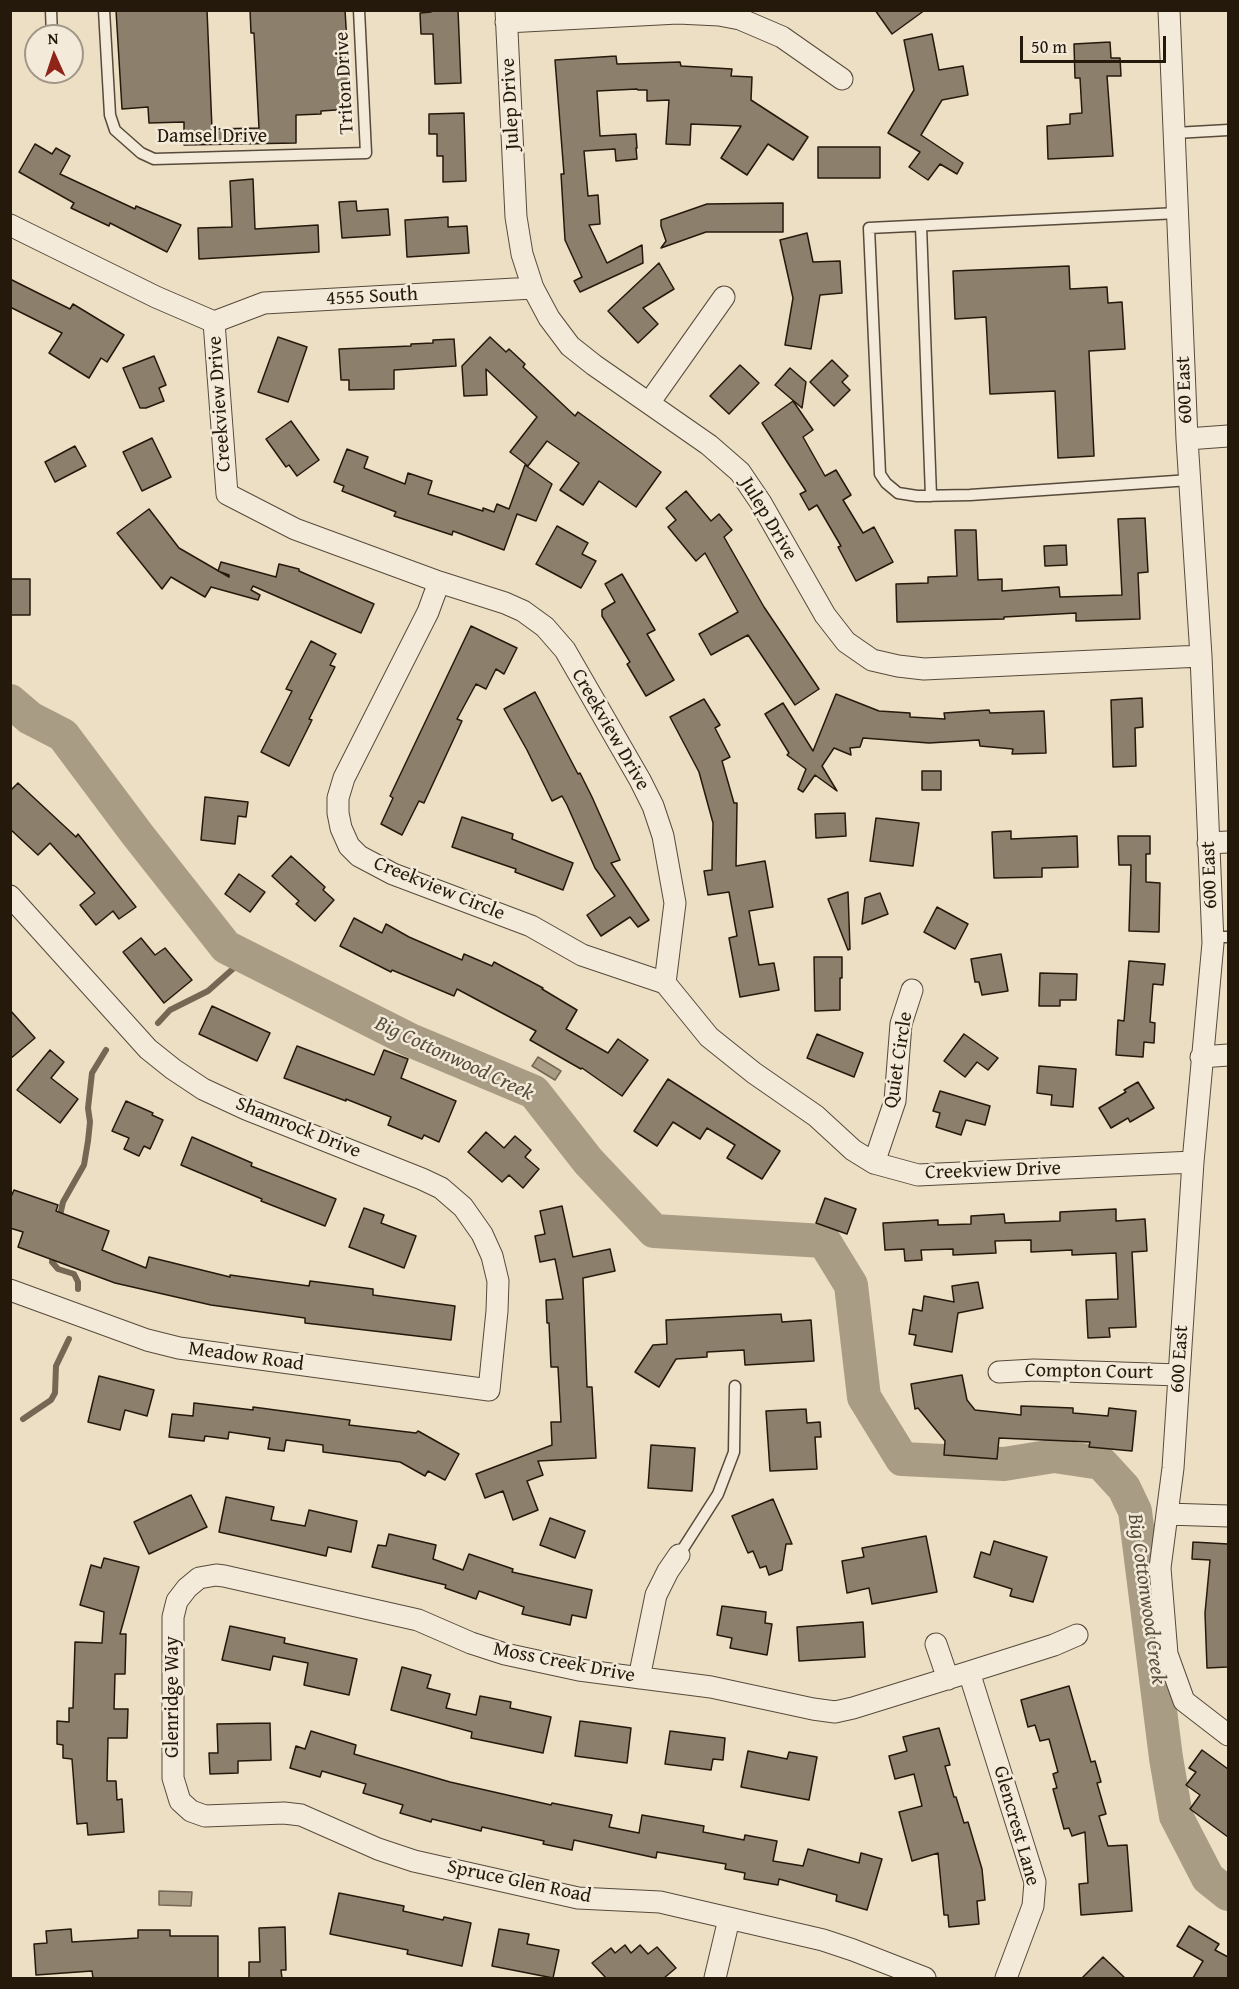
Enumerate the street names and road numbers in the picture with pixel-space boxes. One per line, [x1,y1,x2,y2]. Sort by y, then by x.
street label: Triton Drive [330,31,360,135]
street label: Julep Drive [497,57,525,151]
street label: Damsel Drive [157,125,267,149]
street label: 4555 South [325,283,419,311]
street label: Creekview Drive [203,335,237,473]
street label: 600 East [1172,356,1198,424]
street label: Julep Drive [734,473,802,565]
street label: Creekview Drive [566,665,654,795]
street label: 600 East [1197,841,1223,909]
street label: Creekview Circle [370,852,508,926]
street label: Quiet Circle [880,1010,918,1110]
street label: Shamrock Drive [232,1092,364,1164]
street label: Creekview Drive [925,1157,1061,1185]
street label: 600 East [1166,1324,1194,1394]
street label: Meadow Road [187,1337,305,1377]
street label: Compton Court [1025,1359,1153,1385]
street label: Glenridge Way [161,1636,185,1758]
street label: Moss Creek Drive [491,1637,637,1689]
street label: Glencrest Lane [987,1763,1045,1889]
street label: Spruce Glen Road [445,1855,593,1909]

